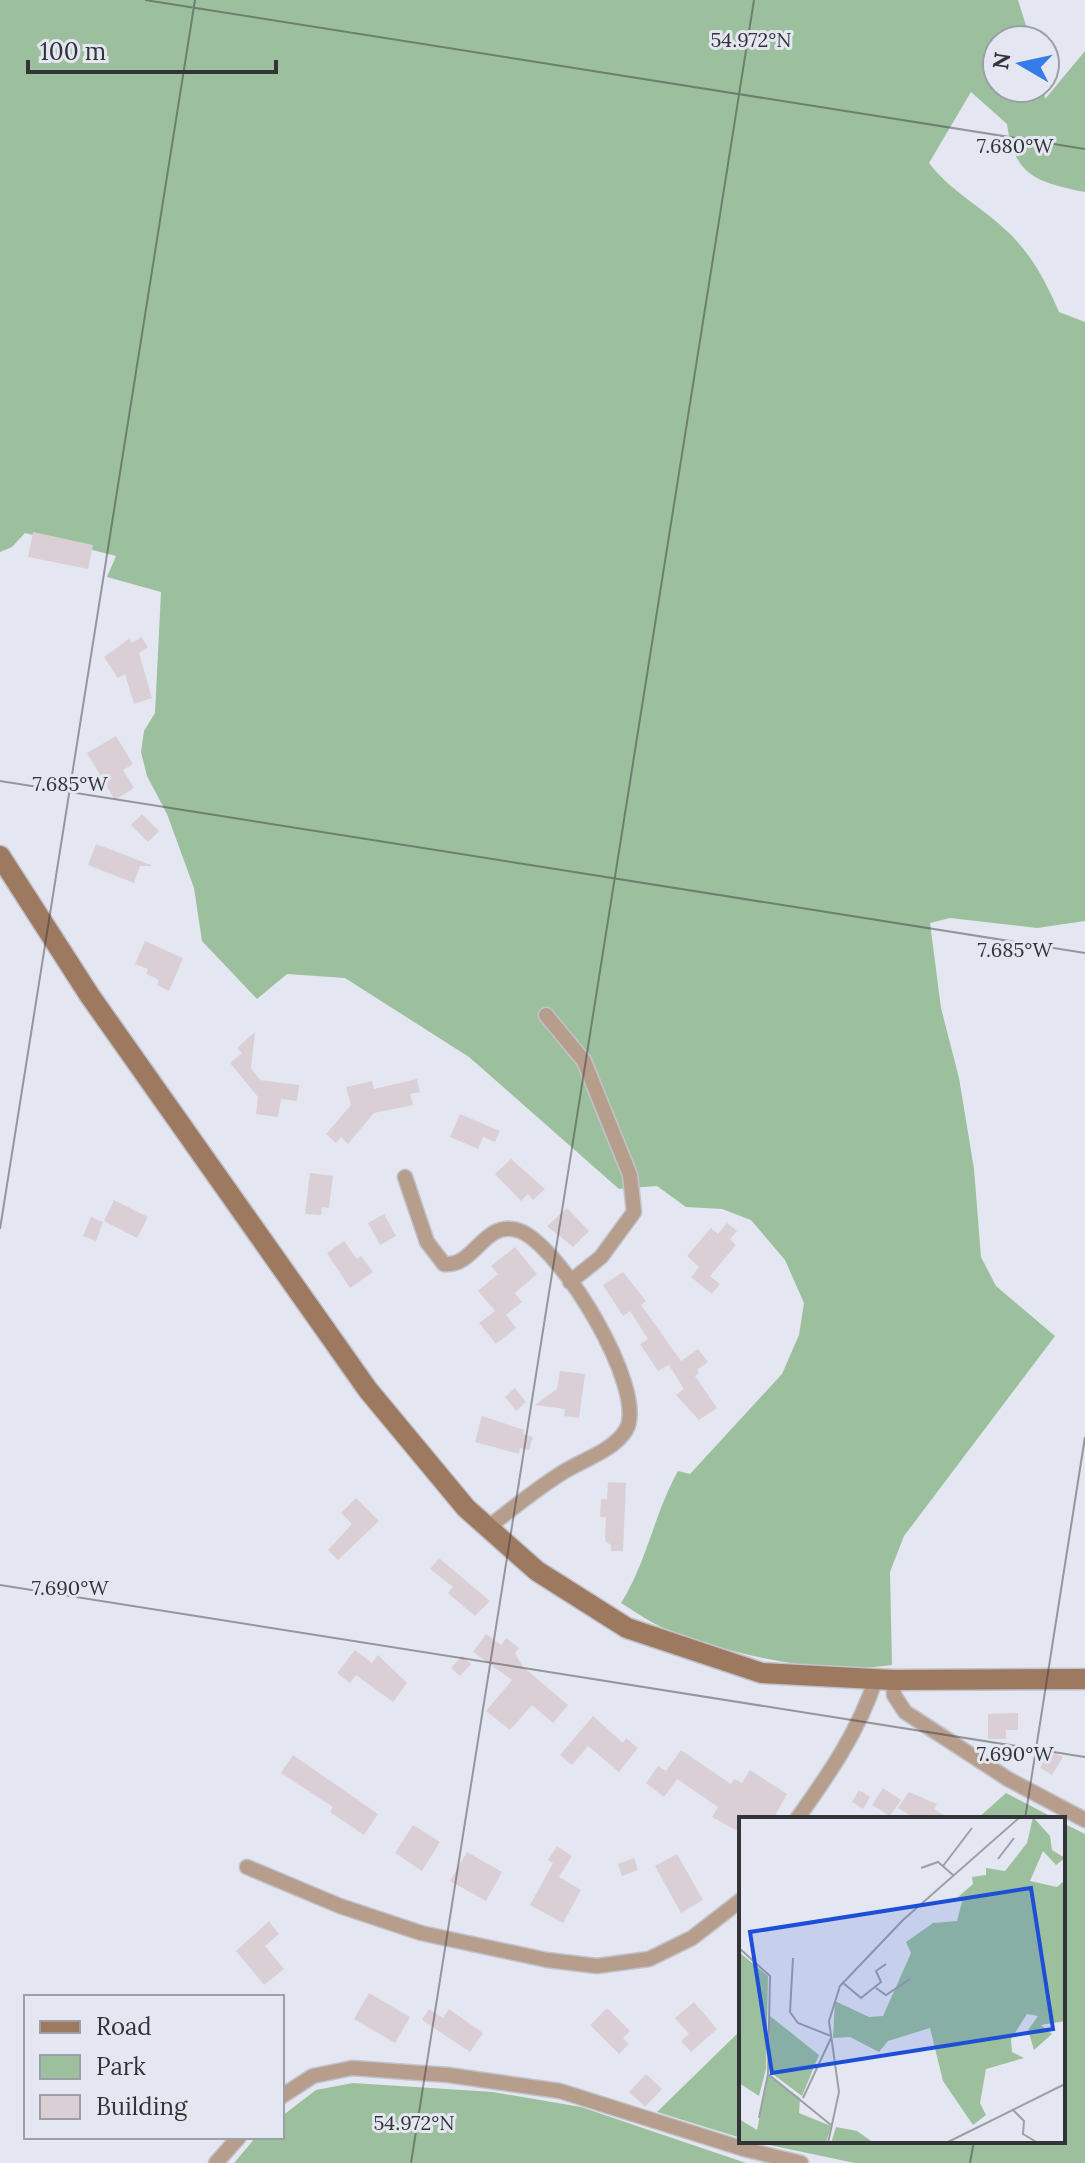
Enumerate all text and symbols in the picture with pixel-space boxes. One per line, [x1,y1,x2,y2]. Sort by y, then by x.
scale bar [28,24,276,74]
north arrow [981,24,1061,104]
text: 54.972°N [710,27,792,52]
text: 100 m [40,36,106,67]
text: N [986,50,1016,71]
text: 7.680°W [977,133,1054,158]
text: 7.685°W [33,771,108,796]
text: 7.685°W [978,937,1053,962]
text: 7.690°W [32,1575,109,1600]
text: 7.690°W [977,1741,1054,1766]
inset map [739,1817,1065,2143]
legend [24,1995,284,2139]
text: Road [96,2011,152,2042]
text: Park [96,2051,146,2082]
text: Building [96,2091,188,2122]
text: 54.972°N [373,2110,455,2135]

